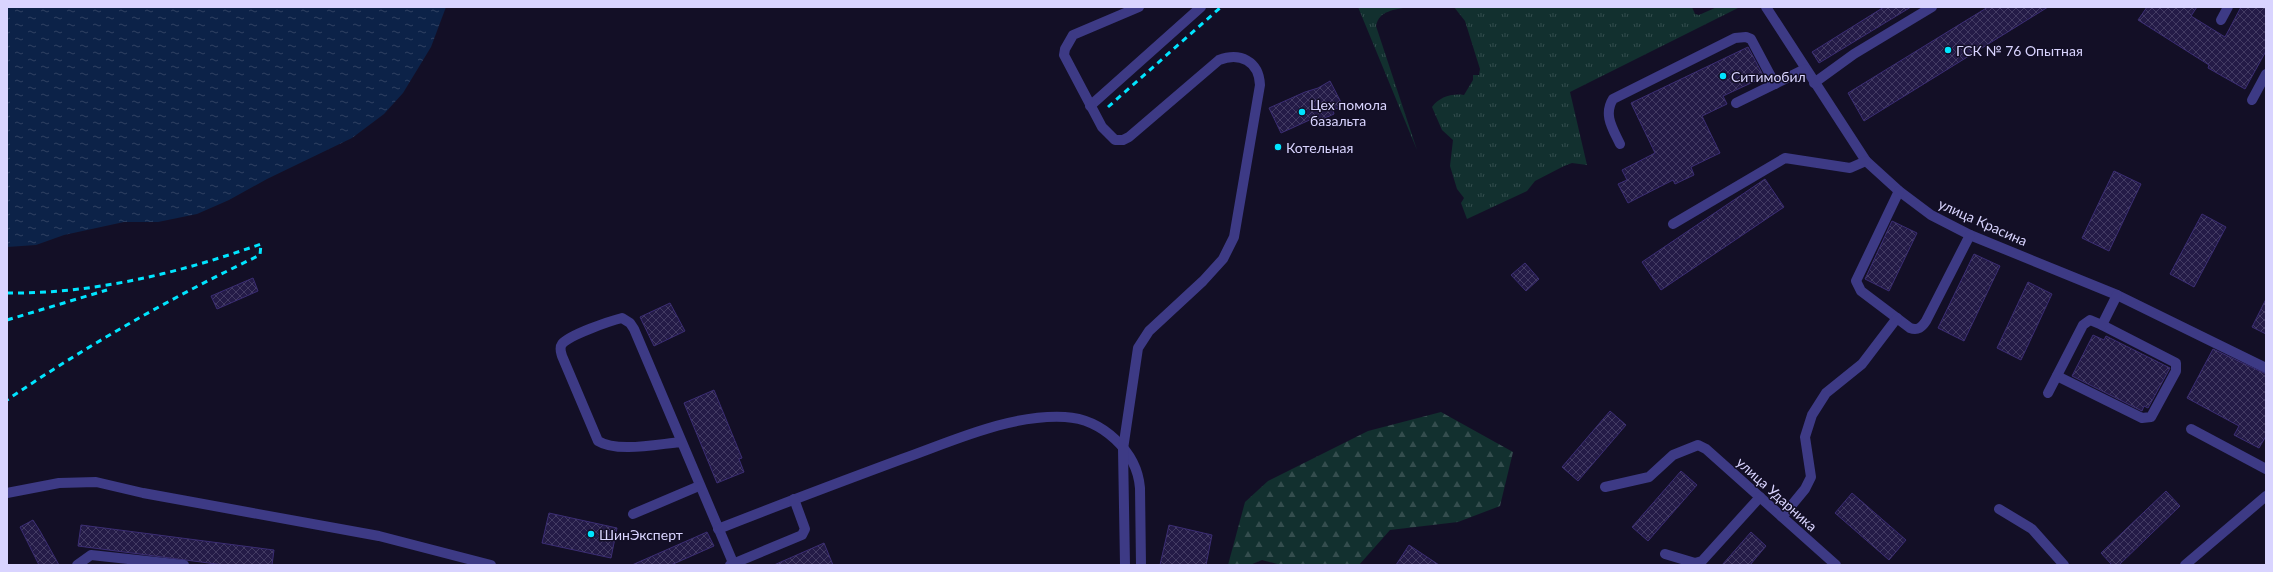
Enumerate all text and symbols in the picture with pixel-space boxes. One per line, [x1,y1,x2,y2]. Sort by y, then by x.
place label: ГСК № 76 Опытная [1956,42,2083,59]
marker: ГСК № 76 Опытная [1943,45,1953,55]
place label: Ситимобил [1731,68,1806,85]
marker: Ситимобил [1718,71,1728,81]
place label: Цех помола базальта [1310,96,1387,129]
marker: Цех помола базальта [1297,107,1307,117]
place label: Котельная [1286,139,1353,156]
marker: Котельная [1273,142,1283,152]
street label: улица Красина [1936,195,2030,249]
street label: улица Ударника [1733,453,1821,535]
place label: ШинЭксперт [599,526,683,543]
marker: ШинЭксперт [586,529,596,539]

